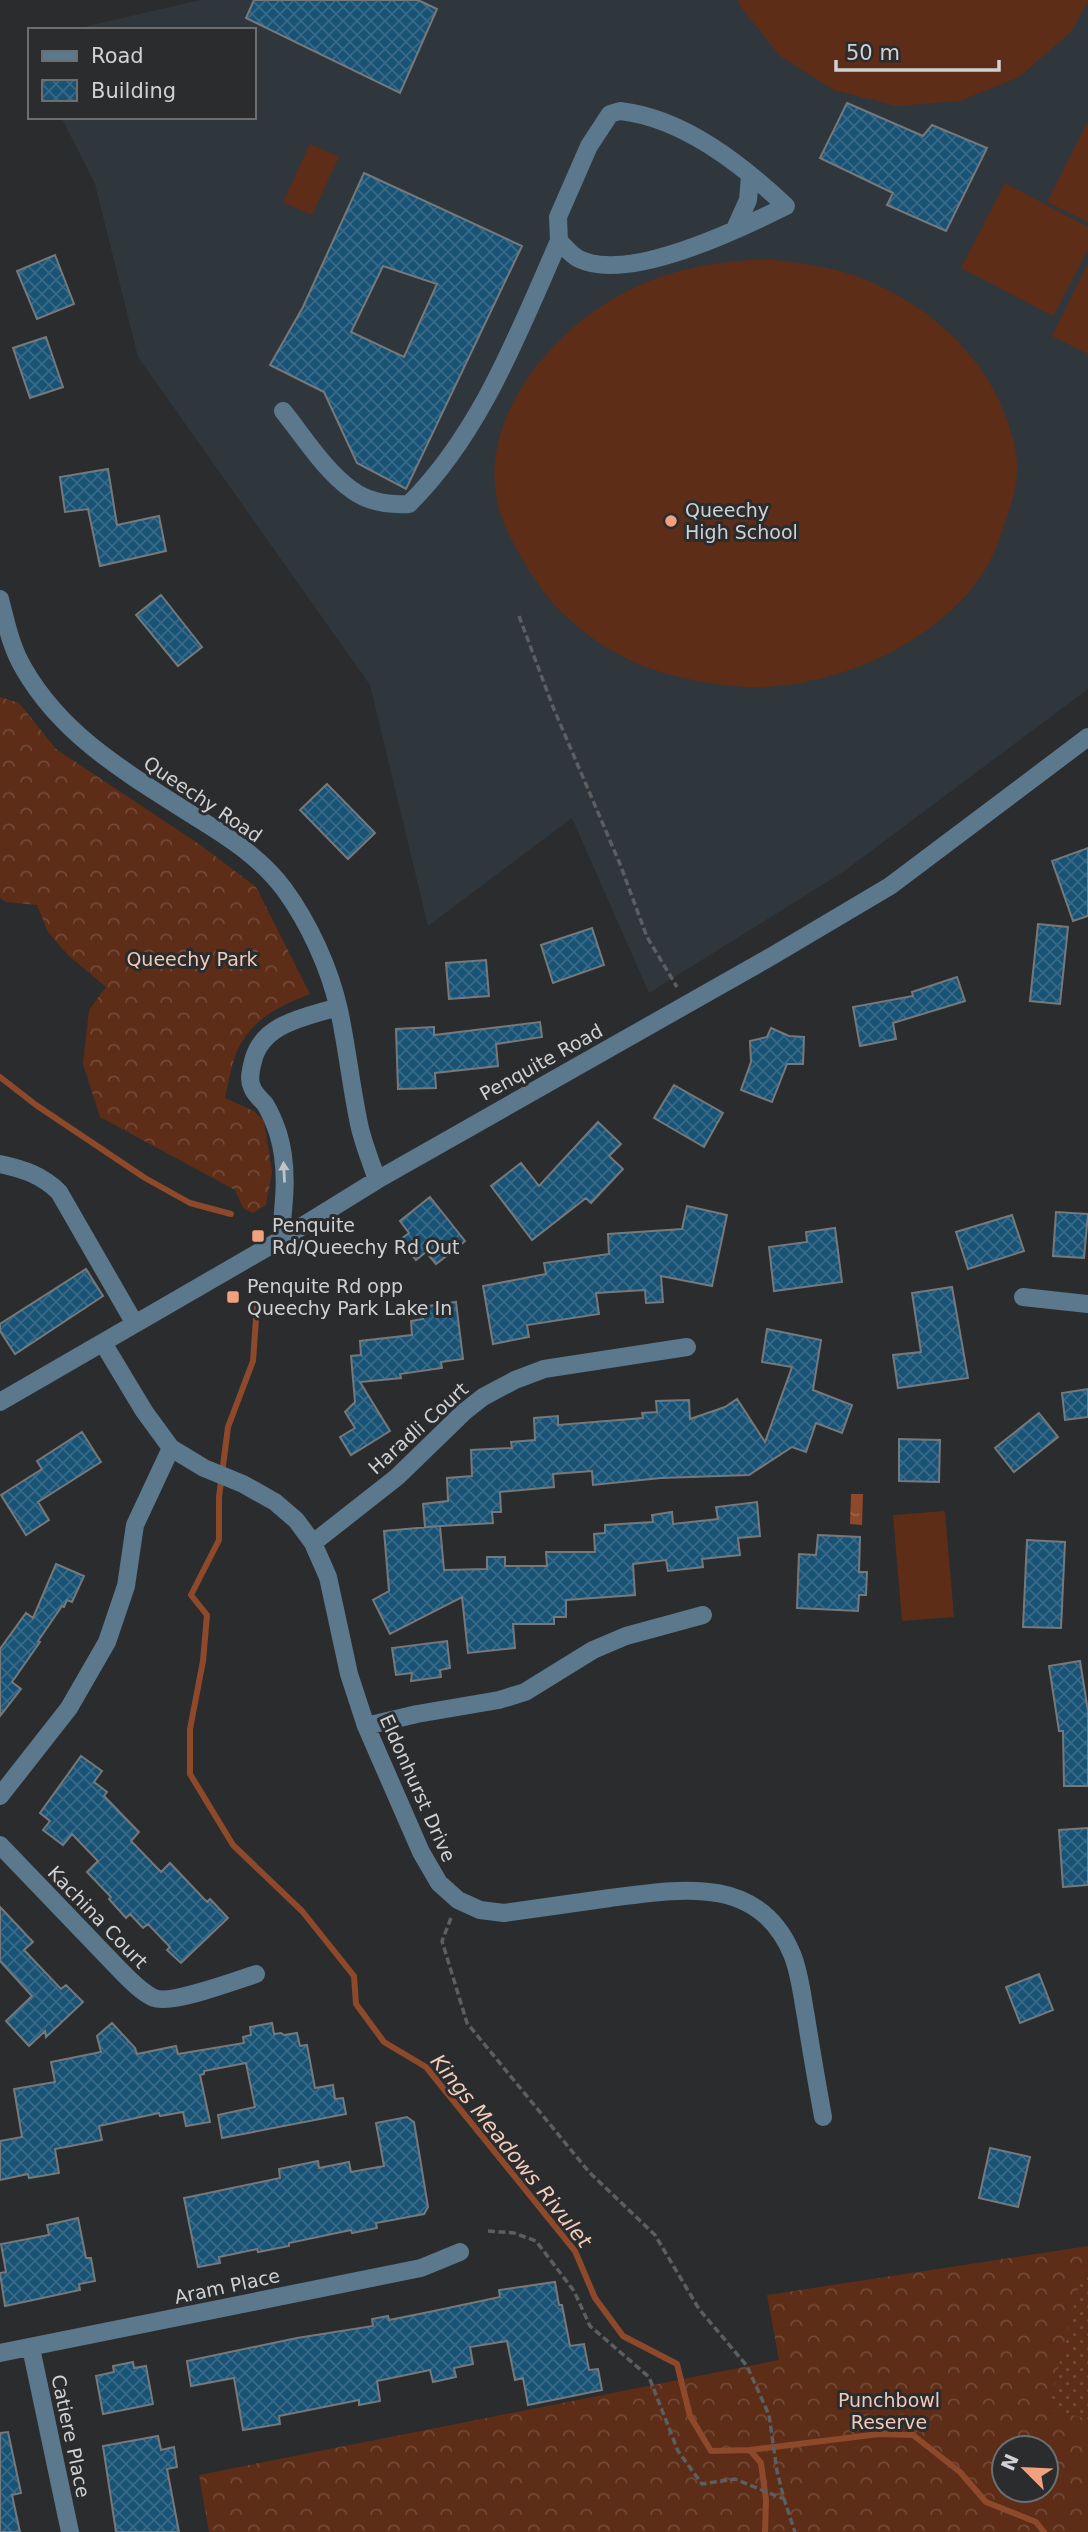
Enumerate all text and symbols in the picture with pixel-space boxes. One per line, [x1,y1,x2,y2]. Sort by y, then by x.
legend [28,28,256,119]
scale bar [836,28,999,72]
text: 50 m [846,41,900,65]
text: Road [91,44,144,68]
text: Building [91,79,176,103]
place label: Queechy High School [685,499,798,543]
marker: Queechy High School [663,513,679,529]
street label: Queechy Road [140,751,266,847]
park label: Queechy Park [126,948,258,970]
street label: Penquite Road [476,1019,606,1105]
one-way arrow [278,1160,289,1182]
place label: Penquite Rd/Queechy Rd Out [272,1214,460,1258]
marker: Penquite Rd/Queechy Rd Out [250,1228,266,1244]
place label: Penquite Rd opp Queechy Park Lake In [247,1275,452,1319]
marker: Penquite Rd opp Queechy Park Lake In [225,1289,241,1305]
street label: Haradli Court [364,1378,472,1478]
street label: Eldonhurst Drive [376,1711,460,1865]
street label: Kachina Court [44,1861,152,1973]
water label: Kings Meadows Rivulet [426,2049,597,2253]
street label: Aram Place [172,2264,282,2308]
street label: Catiere Place [47,2373,95,2499]
park label: Punchbowl Reserve [838,2389,940,2433]
north arrow [990,2434,1060,2504]
text: N [996,2450,1023,2474]

